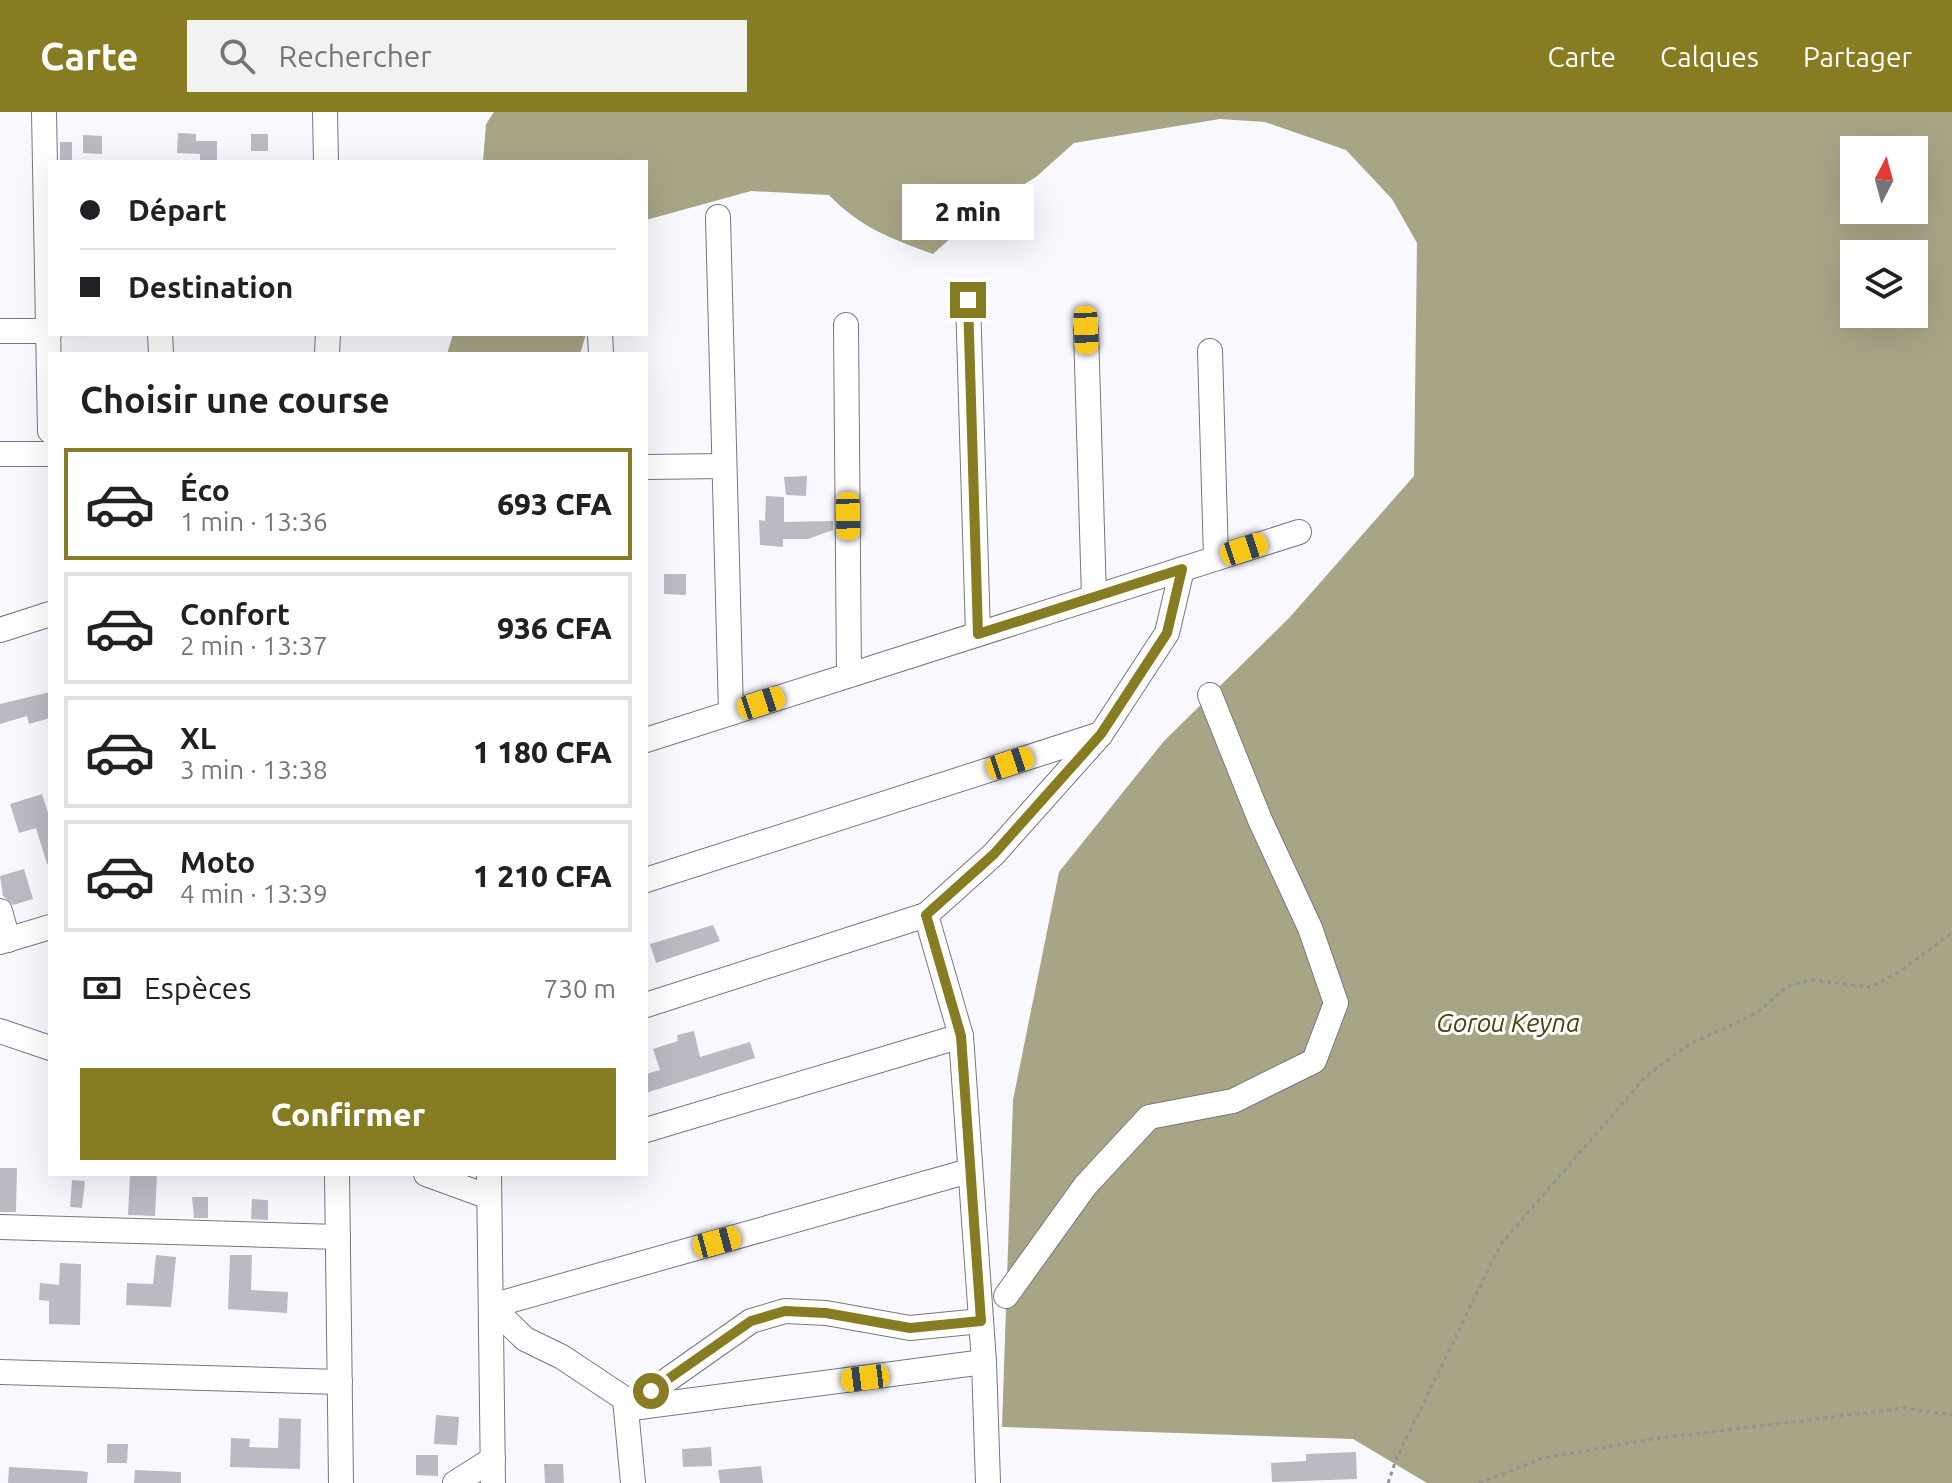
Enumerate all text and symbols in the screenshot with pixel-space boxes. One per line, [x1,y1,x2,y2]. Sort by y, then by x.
search box [187,20,747,92]
icon: search [215,34,259,78]
text: Carte [40,35,139,77]
text: Rechercher [279,39,432,73]
text: Carte [1547,41,1616,72]
text: Calques [1660,41,1759,72]
text: Partager [1803,41,1912,72]
north arrow [1840,136,1928,224]
map controls [1840,136,1928,328]
callout: 2 min [902,184,1034,240]
text: Départ [128,193,227,227]
text: 2 min [935,197,1001,226]
button: layers [1840,240,1928,328]
text: Destination [128,270,293,304]
route end [950,282,986,318]
car [1073,306,1099,354]
text: Choisir une course [80,379,390,420]
icon: car [84,468,156,540]
text: Éco [180,473,230,507]
text: 693 CFA [497,487,612,521]
car [836,492,860,540]
text: 1 min · 13:36 [180,507,328,536]
car [1217,530,1271,568]
icon: car [84,592,156,664]
text: Confort [180,597,290,631]
text: 936 CFA [497,611,612,645]
text: 2 min · 13:37 [180,631,328,660]
car [734,684,788,722]
icon: car [84,716,156,788]
text: XL [180,721,216,755]
text: 1 180 CFA [473,735,612,769]
car [983,744,1037,782]
text: 3 min · 13:38 [180,755,328,784]
icon: car [84,840,156,912]
text: Moto [180,845,255,879]
text: 1 210 CFA [473,859,612,893]
text: 4 min · 13:39 [180,879,328,908]
icon: cash [80,966,124,1010]
text: Espèces [144,971,251,1005]
text: 730 m [544,974,616,1003]
water label: Gorou Keyna [1436,1008,1580,1037]
button: Confirmer [80,1068,616,1160]
car [691,1224,743,1260]
car [840,1363,890,1393]
route start [633,1373,669,1409]

